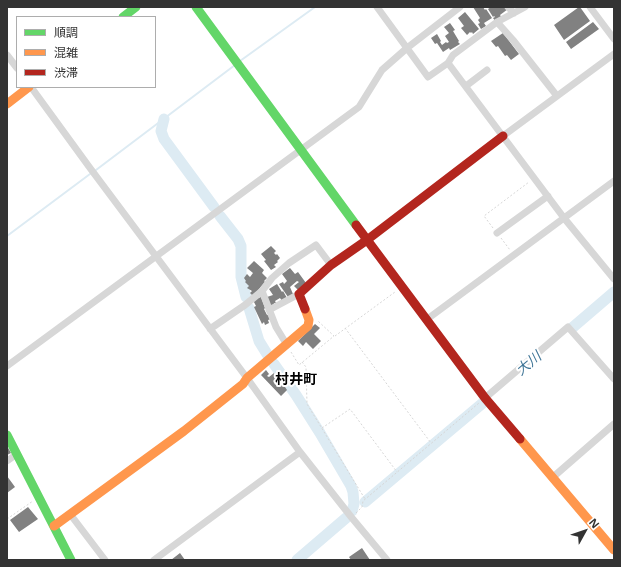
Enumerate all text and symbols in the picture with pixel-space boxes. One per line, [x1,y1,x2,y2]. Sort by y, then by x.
legend [16,16,156,88]
text: 順調 [54,24,78,41]
text: 混雑 [54,44,78,61]
text: 渋滞 [54,64,78,81]
water label: 大川 [513,349,545,379]
district label: 村井町 [275,372,317,388]
north arrow [565,511,605,551]
text: N [586,515,603,531]

